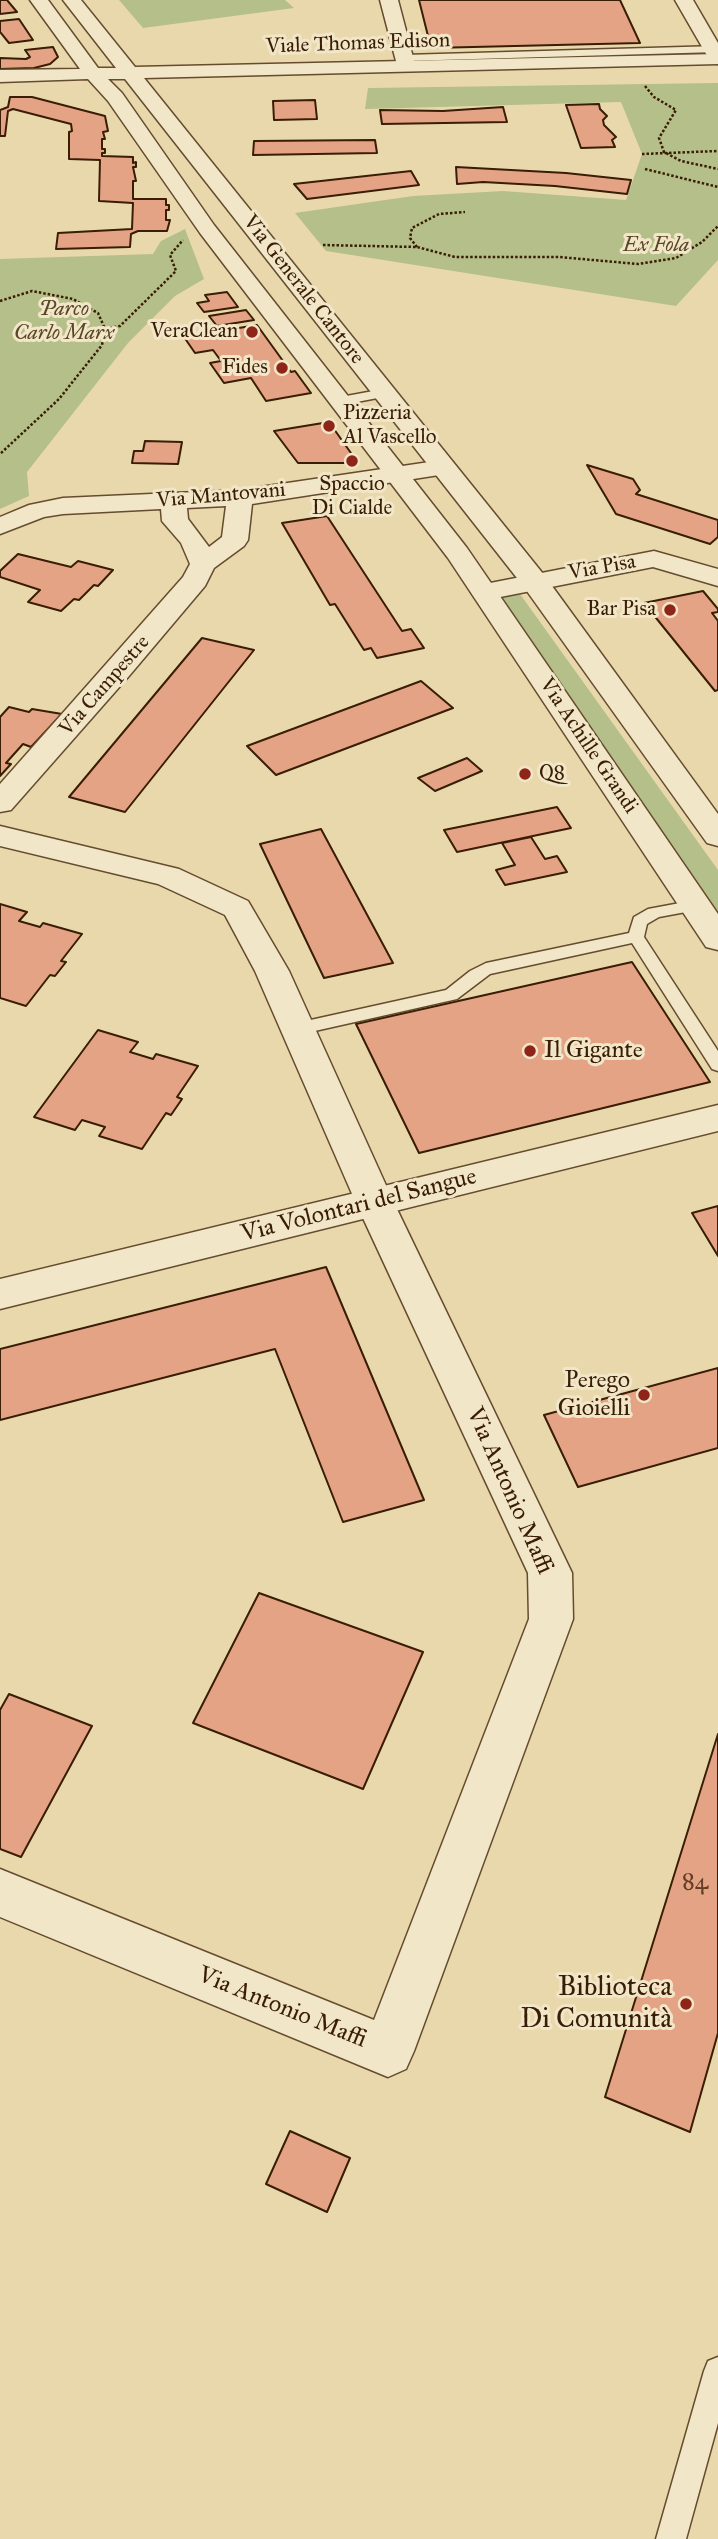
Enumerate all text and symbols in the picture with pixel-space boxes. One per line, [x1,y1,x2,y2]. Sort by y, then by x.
street label: Viale Thomas Edison [265,28,451,60]
street label: Via Generale Cantore [237,210,369,370]
park label: Ex Fola [623,233,689,259]
park label: Parco Carlo Marx [14,297,114,347]
place label: VeraClean [150,319,238,345]
marker: VeraClean [244,324,260,340]
place label: Fides [222,355,268,381]
marker: Fides [274,360,290,376]
place label: Pizzeria Al Vascello [343,401,436,451]
marker: Pizzeria Al Vascello [321,418,337,434]
marker: Spaccio Di Cialde [344,453,360,469]
place label: Spaccio Di Cialde [312,472,392,522]
street label: Via Mantovani [155,478,287,514]
street label: Via Pisa [566,550,638,586]
place label: Bar Pisa [587,597,656,623]
marker: Bar Pisa [662,602,678,618]
street label: Via Campestre [54,630,156,742]
street label: Via Achille Grandi [533,673,643,819]
place label: Q8 [539,761,565,787]
marker: Q8 [517,766,533,782]
place label: Il Gigante [544,1037,643,1065]
marker: Il Gigante [522,1043,538,1059]
street label: Via Volontari del Sangue [238,1163,480,1249]
place label: Perego Gioielli [558,1367,630,1423]
marker: Perego Gioielli [636,1387,652,1403]
street label: Via Antonio Maffi [459,1403,559,1579]
house number: 84 [682,1869,708,1897]
street label: Via Antonio Maffi [194,1961,370,2055]
place label: Biblioteca Di Comunità [520,1971,672,2037]
marker: Biblioteca Di Comunità [678,1996,694,2012]

